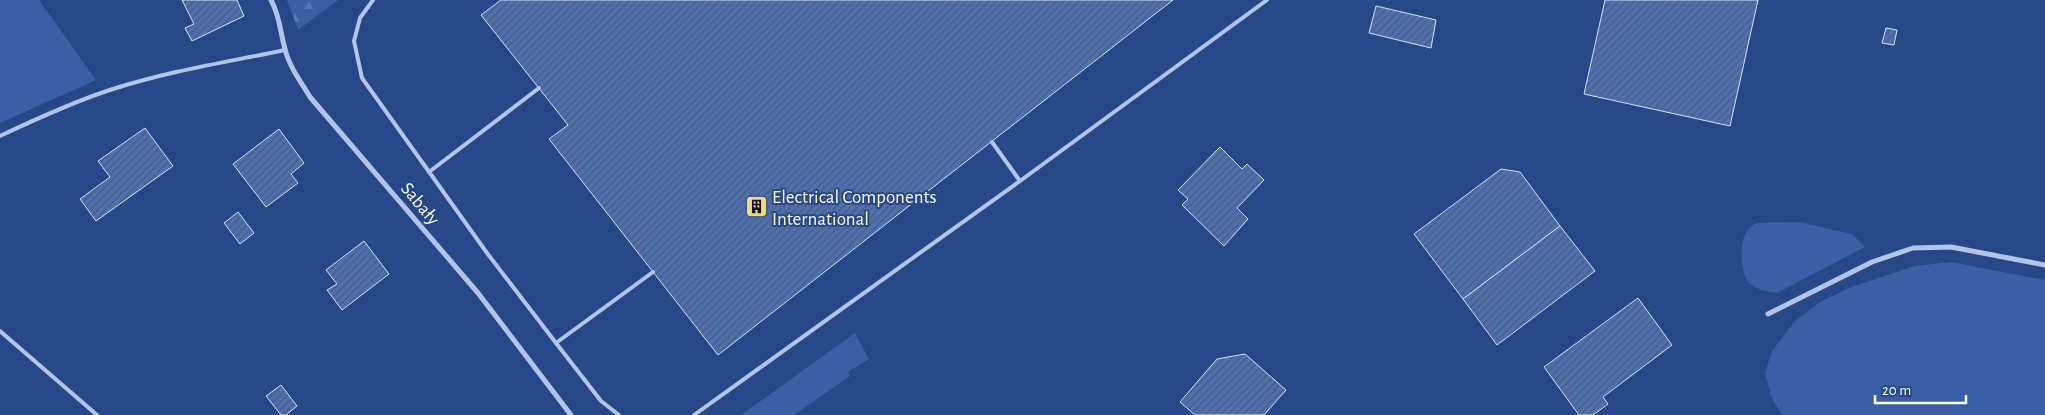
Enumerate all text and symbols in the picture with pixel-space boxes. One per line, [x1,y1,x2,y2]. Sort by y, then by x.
street label: Sabały [397,179,443,229]
place label: Electrical Components International [772,188,937,229]
building icon: Electrical Components International [744,195,768,219]
scale bar [1875,372,1966,404]
text: 20 m [1882,383,1911,398]

